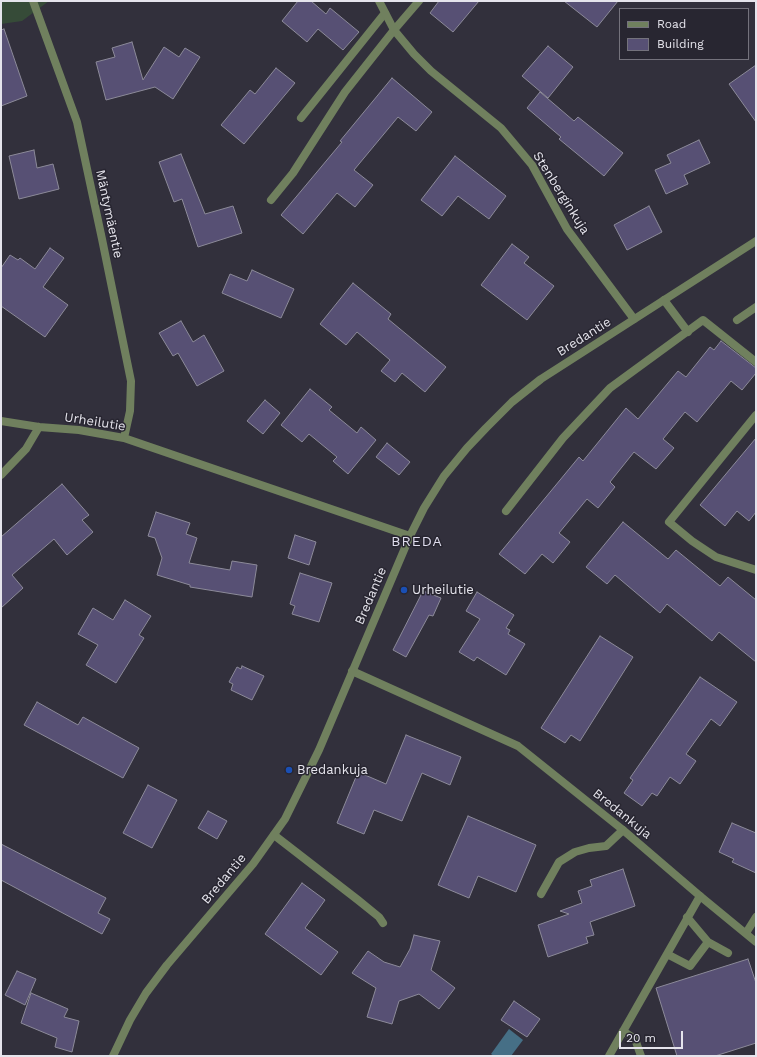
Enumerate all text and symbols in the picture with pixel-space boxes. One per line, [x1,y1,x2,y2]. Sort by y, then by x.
legend [619,8,749,60]
text: Road [657,17,686,31]
text: Building [657,37,704,51]
street label: Stenberginkuja [529,149,593,237]
street label: Mäntymäentie [92,168,126,260]
street label: Bredantie [554,314,614,360]
street label: Urheilutie [63,409,127,435]
district label: BREDA [391,534,443,550]
street label: Bredantie [352,565,390,627]
place label: Urheilutie [412,582,474,598]
marker: Urheilutie [399,585,409,595]
place label: Bredankuja [297,762,368,778]
marker: Bredankuja [284,765,294,775]
street label: Bredankuja [590,786,654,842]
street label: Bredantie [198,851,250,907]
scale bar [621,1023,685,1049]
text: 20 m [626,1031,656,1045]

